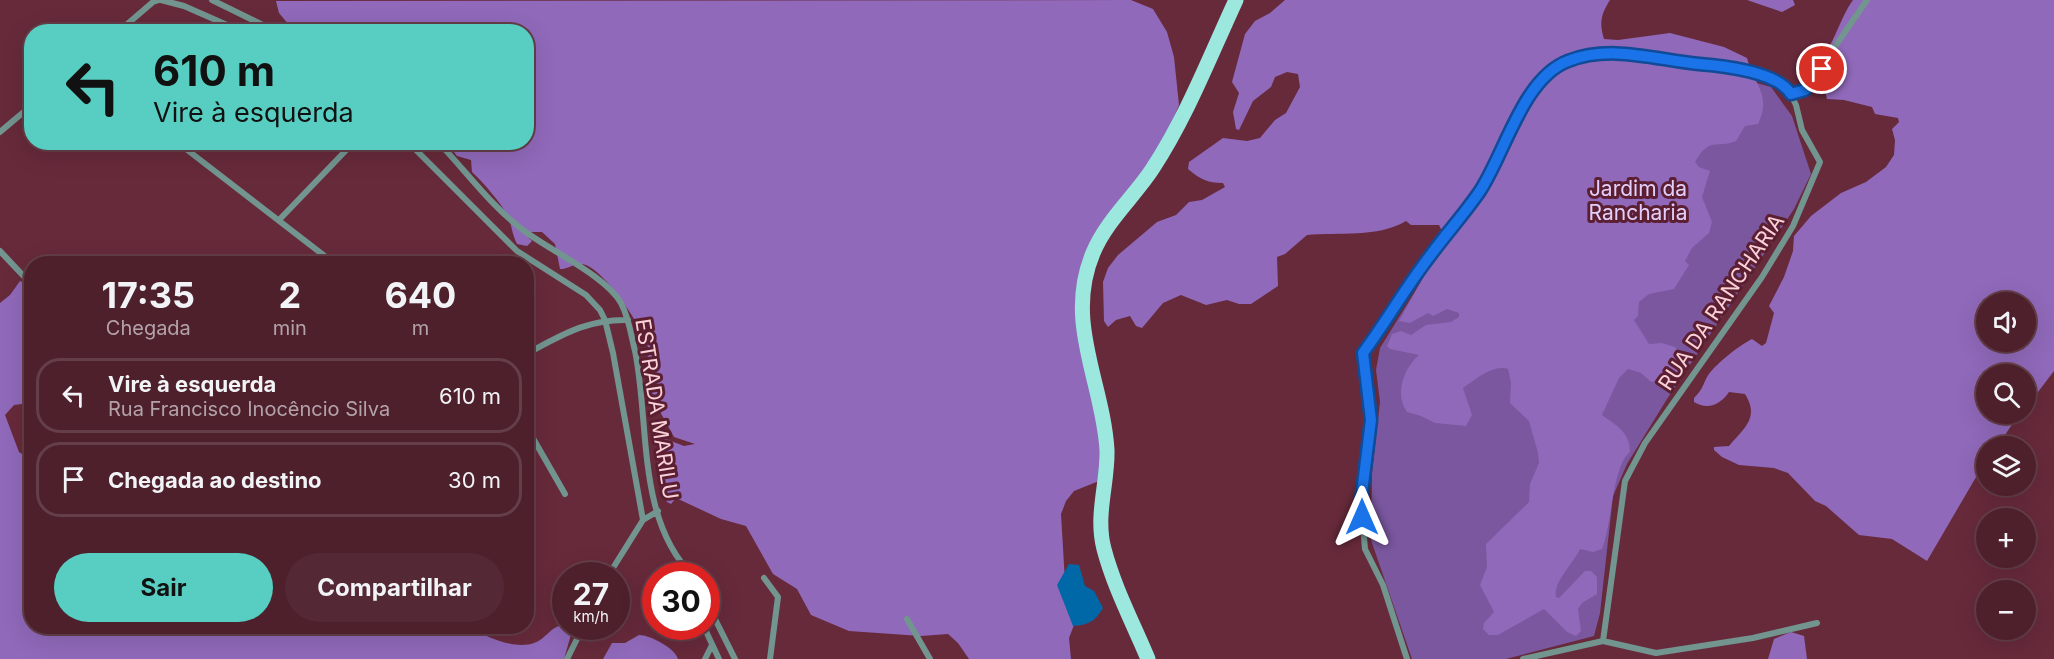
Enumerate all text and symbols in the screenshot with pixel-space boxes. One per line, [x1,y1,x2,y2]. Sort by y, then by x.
pin [1796,43,1847,94]
text: 610 m [153,45,275,96]
icon: left [54,48,132,126]
icon: arrive [1805,52,1838,85]
text: Vire à esquerda [153,96,354,129]
park label: Jardim da Rancharia [1589,176,1687,225]
street label: RUA DA RANCHARIA [1653,209,1789,395]
text: 17:35 [102,273,195,317]
text: 2 [278,273,301,317]
text: 640 [384,273,456,317]
map controls [1976,292,2036,640]
button: sound [1976,292,2036,352]
text: Chegada [106,316,191,340]
text: min [273,316,307,340]
text: m [412,316,429,340]
street label: ESTRADA MARILU [630,317,684,501]
button: search [1976,364,2036,424]
text: Vire à esquerda [108,371,276,397]
icon: left [57,379,90,412]
text: 610 m [439,383,501,409]
text: Rua Francisco Inocêncio Silva [108,397,390,421]
button: layers [1976,436,2036,496]
icon: arrive [57,463,90,496]
text: Chegada ao destino [108,467,322,493]
text: 30 m [448,467,501,493]
position arrow [1330,485,1394,549]
button: + [1976,508,2036,568]
button: Sair [54,553,273,622]
button: Compartilhar [285,553,504,622]
speed limit sign: 30 [642,562,720,640]
text: 27 [573,576,609,612]
button: − [1976,580,2036,640]
text: km/h [573,607,609,626]

